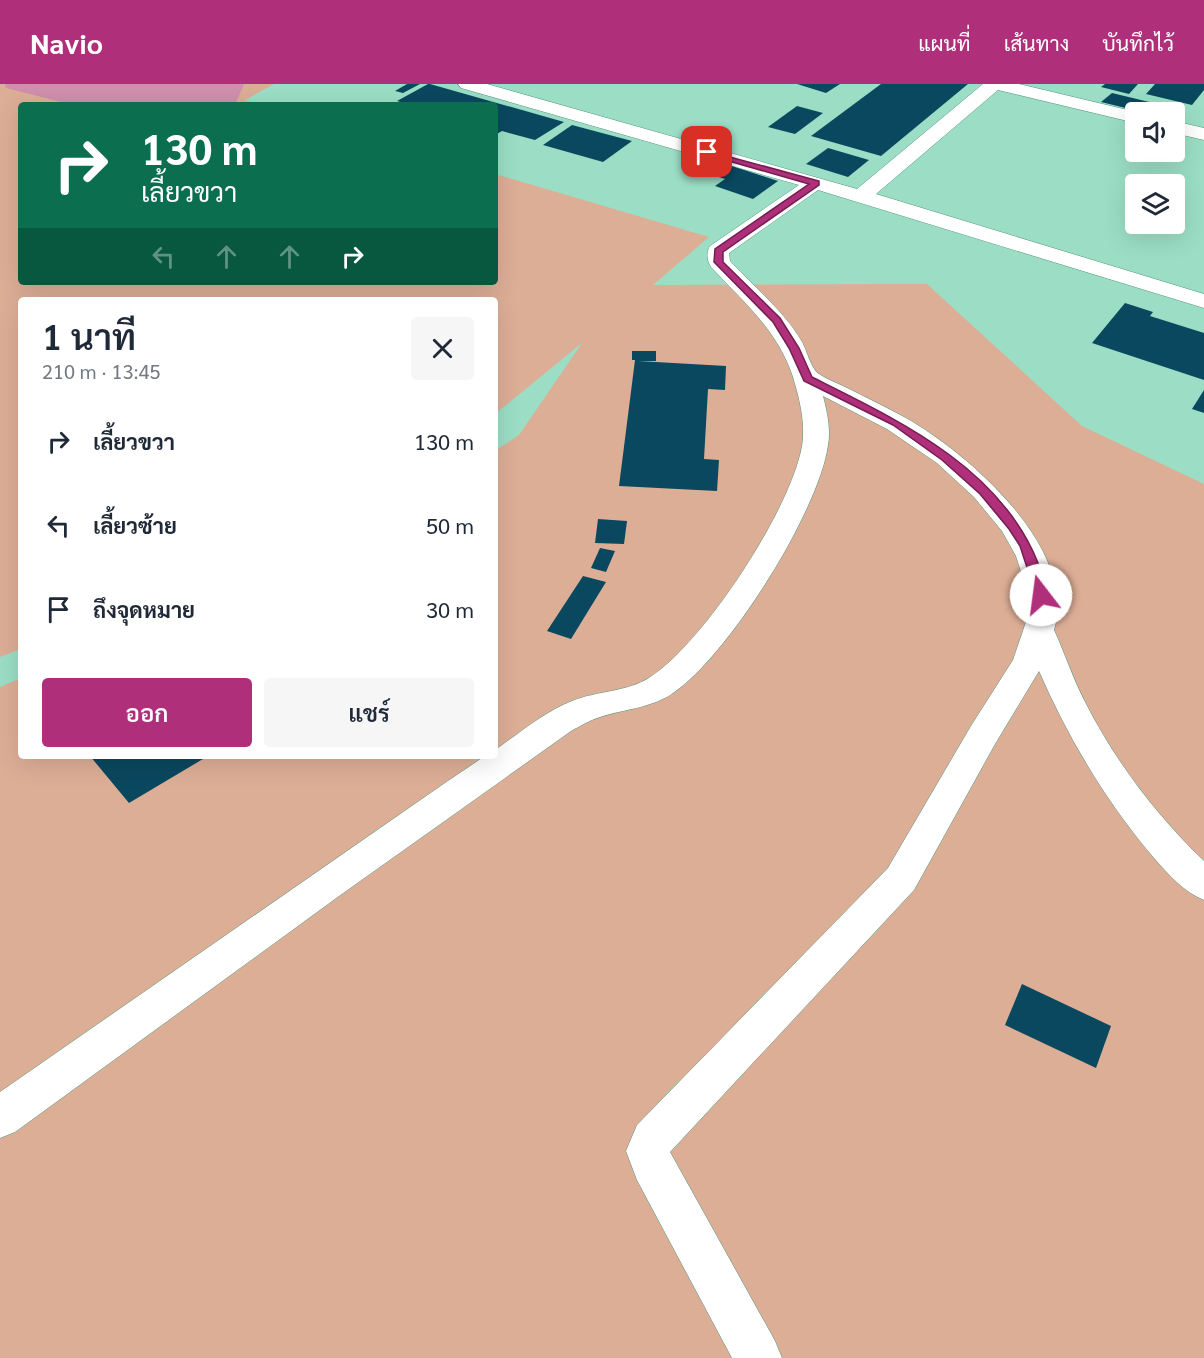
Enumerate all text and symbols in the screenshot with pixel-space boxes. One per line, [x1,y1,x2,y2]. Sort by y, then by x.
text: Navio [30,24,103,60]
text: แผนที่ [918,29,971,56]
text: เส้นทาง [1004,29,1069,56]
text: บันทึกไว้ [1102,29,1174,56]
map controls [1125,102,1185,234]
button: sound [1125,102,1185,162]
text: 130 m [141,120,258,175]
icon: right [42,126,120,204]
pin [681,126,732,177]
icon: arrive [690,135,723,168]
text: เลี้ยวขวา [141,173,237,208]
button: layers [1125,174,1185,234]
icon: left [147,240,180,273]
icon: ahead [210,240,243,273]
icon: ahead [273,240,306,273]
icon: right [336,240,369,273]
text: 1 นาที [42,312,136,358]
button: close [411,317,474,380]
text: 210 m · 13:45 [42,358,160,384]
icon: right [42,425,75,458]
text: เลี้ยวขวา [93,427,175,455]
text: 130 m [414,427,474,455]
icon: left [42,509,75,542]
text: เลี้ยวซ้าย [93,511,177,539]
text: 50 m [426,511,474,539]
position arrow [1009,563,1073,627]
icon: arrive [42,593,75,626]
text: ถึงจุดหมาย [93,595,195,623]
text: 30 m [426,595,474,623]
button: ออก [42,678,252,747]
button: แชร์ [264,678,474,747]

